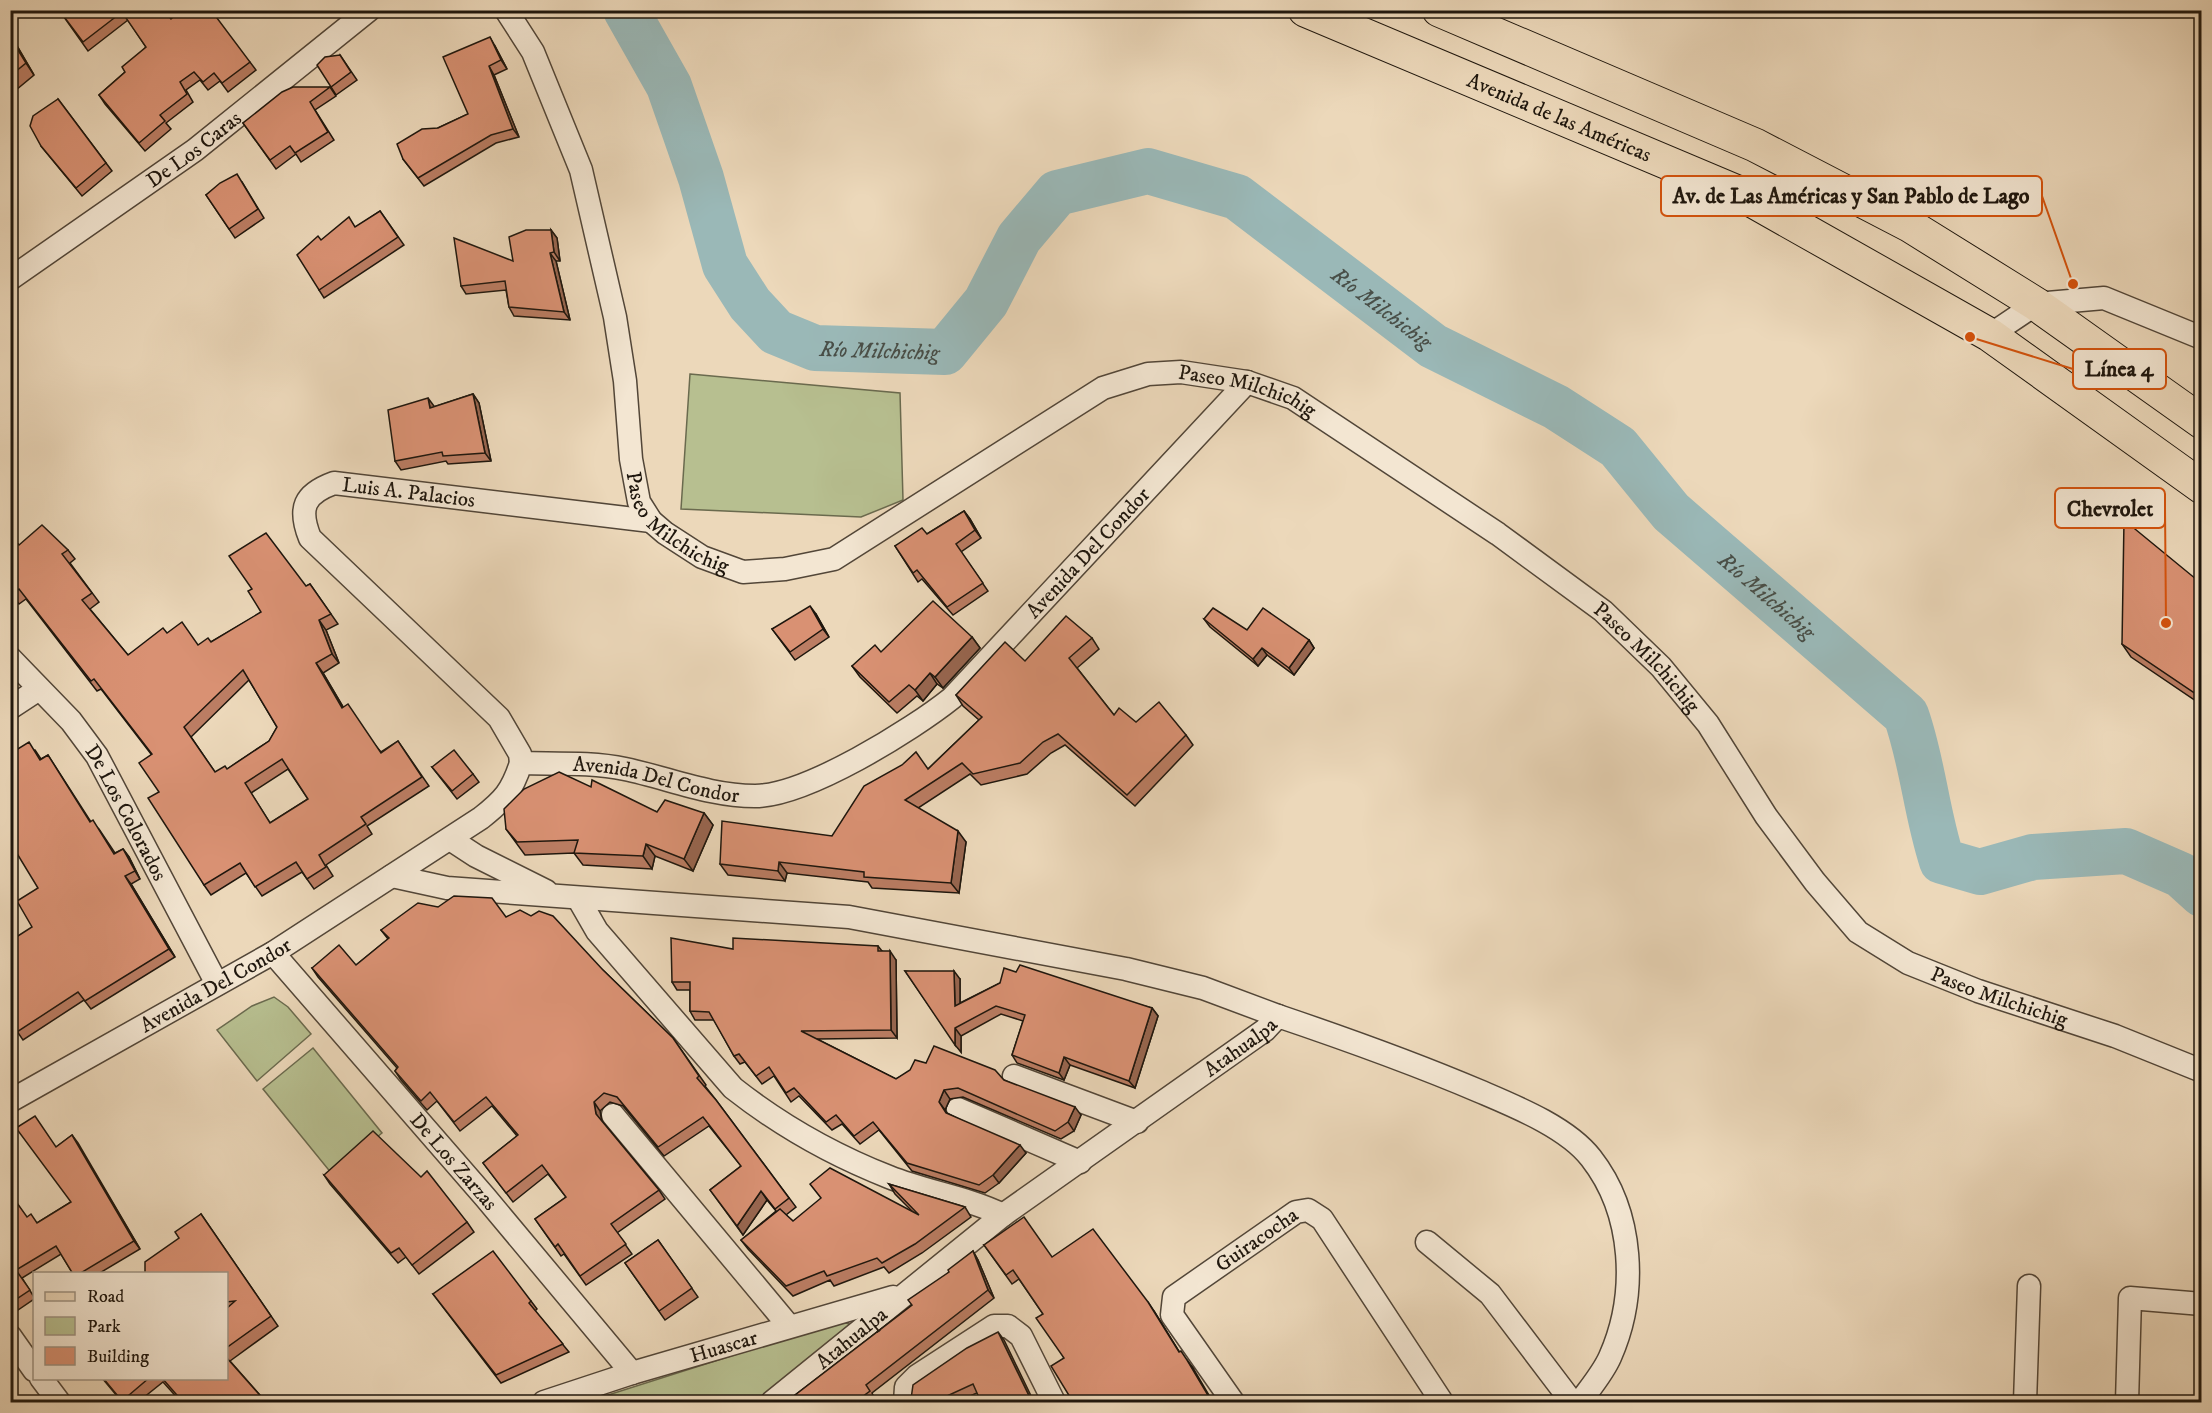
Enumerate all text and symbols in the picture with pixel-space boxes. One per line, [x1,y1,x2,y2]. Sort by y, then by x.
street label: Avenida de las Américas [1463,68,1655,168]
street label: De Los Caras [142,106,247,194]
callout: Av. de Las Américas y San Pablo de Lago [1661,176,2042,216]
text: Av. de Las Américas y San Pablo de Lago [1672,183,2030,210]
water label: Río Milchichig [1325,261,1439,357]
water label: Río Milchichig [818,336,941,367]
callout: Línea 4 [2073,349,2166,389]
text: Línea 4 [2085,356,2155,383]
street label: Paseo Milchichig [1176,360,1322,424]
street label: Paseo Milchichig [620,470,733,580]
street label: Luis A. Palacios [341,472,477,514]
street label: Avenida Del Condor [1021,482,1156,624]
callout: Chevrolet [2055,488,2165,528]
text: Chevrolet [2067,496,2153,523]
water label: Río Milchichig [1711,546,1822,647]
street label: Paseo Milchichig [1588,596,1706,719]
street label: De Los Colorados [79,739,172,886]
street label: Avenida Del Condor [572,752,741,809]
street label: Avenida Del Condor [136,932,297,1039]
street label: Paseo Milchichig [1927,961,2072,1034]
street label: Atahualpa [1199,1013,1284,1083]
street label: De Los Zarzas [404,1108,503,1216]
street label: Guiracocha [1211,1202,1304,1278]
legend [33,1272,228,1380]
text: Road [87,1286,124,1308]
street label: Atahualpa [811,1302,893,1375]
text: Park [87,1316,121,1338]
street label: Huascar [687,1325,761,1369]
text: Building [87,1346,149,1368]

